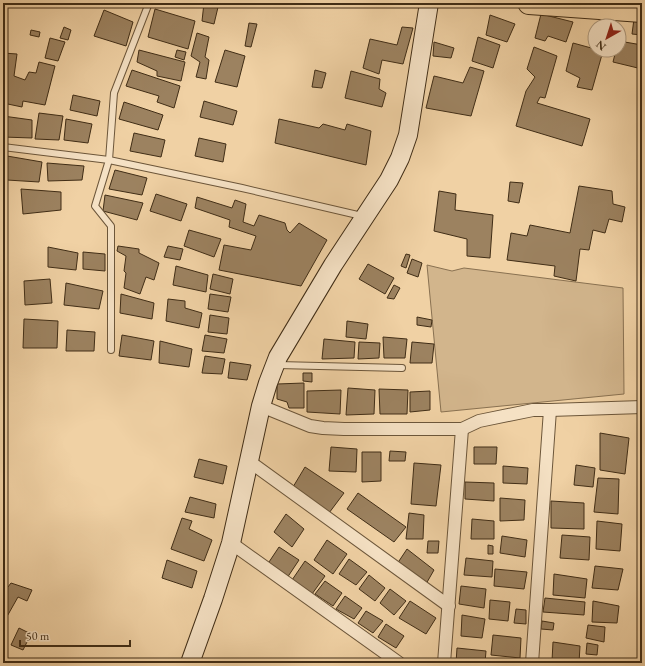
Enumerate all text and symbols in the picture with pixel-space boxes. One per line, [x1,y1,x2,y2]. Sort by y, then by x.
north arrow [587,18,627,58]
text: N [593,37,609,54]
scale bar [20,622,130,648]
text: 50 m [26,628,50,644]

